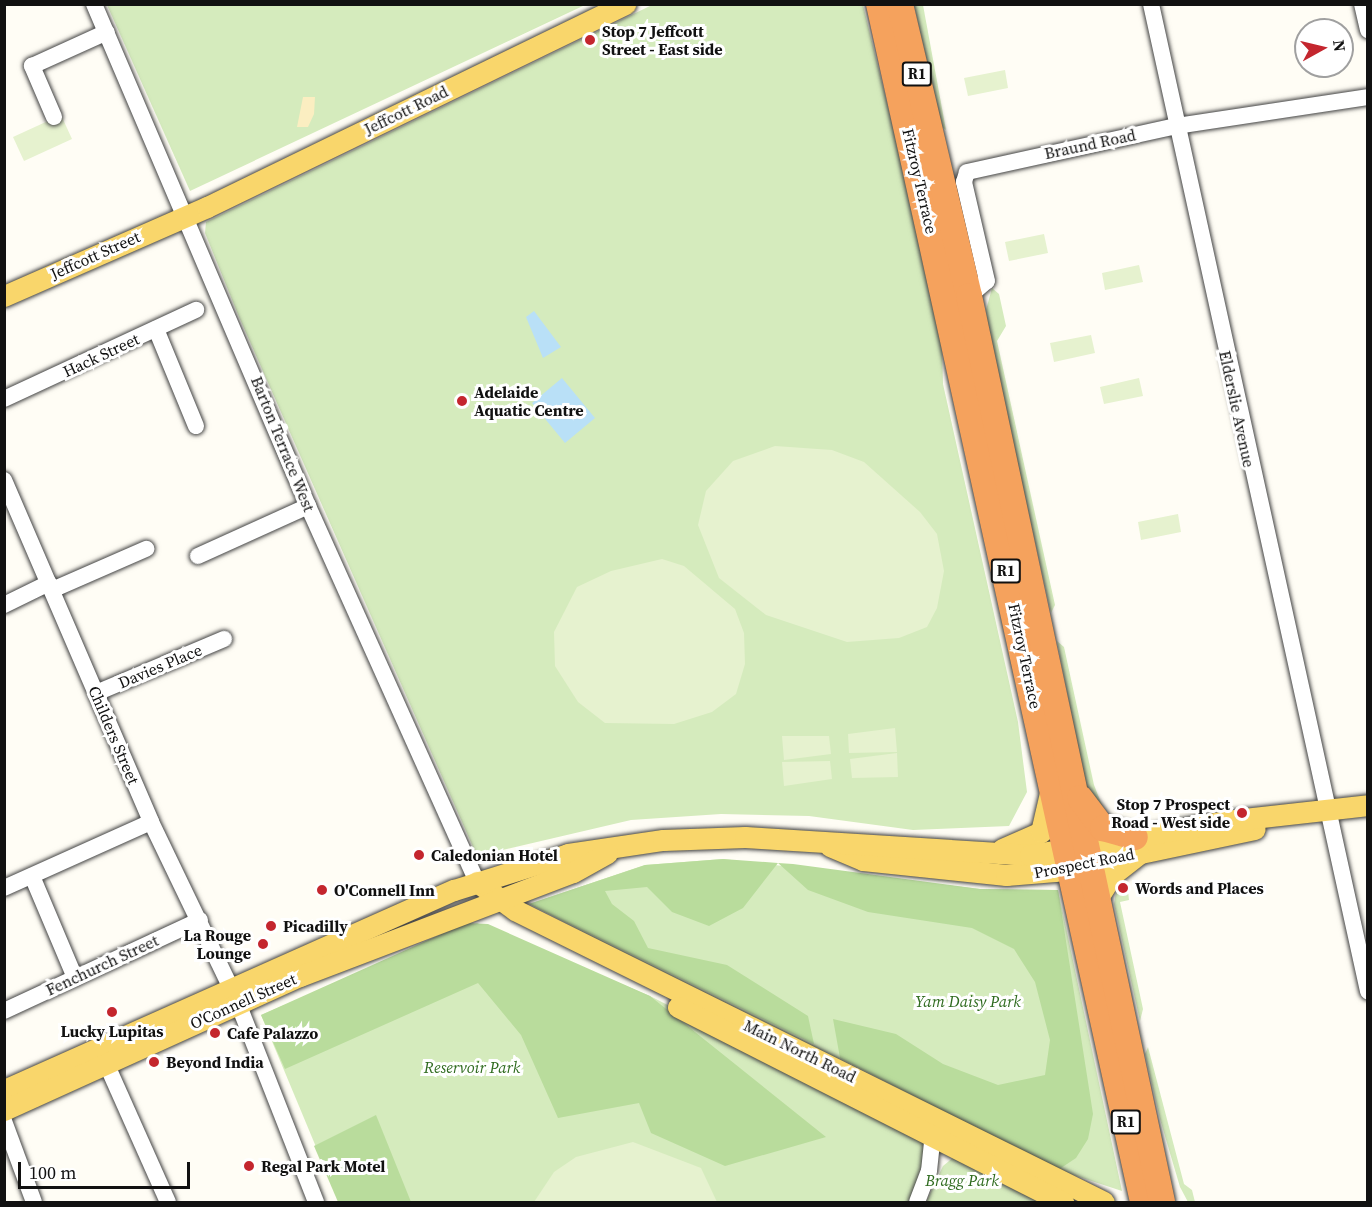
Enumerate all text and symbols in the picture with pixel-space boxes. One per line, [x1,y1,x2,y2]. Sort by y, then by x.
north arrow [1294,18,1354,78]
place label: Stop 7 Jeffcott Street - East side [602,21,723,59]
marker: Stop 7 Jeffcott Street - East side [583,33,597,47]
text: N [1328,38,1352,53]
road number: R1 [900,62,934,86]
street label: Jeffcott Road [361,81,451,139]
street label: Braund Road [1043,125,1137,163]
street label: Fitzroy Terrace [899,126,941,236]
street label: Jeffcott Street [47,227,143,283]
street label: Hack Street [60,329,142,381]
street label: Elderslie Avenue [1215,349,1259,469]
street label: Barton Terrace West [247,373,319,515]
place label: Adelaide Aquatic Centre [474,382,584,420]
marker: Adelaide Aquatic Centre [455,394,469,408]
road number: R1 [990,559,1022,583]
street label: Fitzroy Terrace [1004,601,1046,711]
street label: Davies Place [115,640,205,692]
street label: Childers Street [85,683,143,787]
place label: Stop 7 Prospect Road - West side [1111,794,1230,832]
marker: Stop 7 Prospect Road - West side [1235,806,1249,820]
street label: Prospect Road [1032,844,1136,882]
place label: Caledonian Hotel [431,845,558,865]
marker: Caledonian Hotel [412,848,426,862]
place label: Words and Places [1135,878,1264,898]
place label: O'Connell Inn [334,880,435,900]
marker: Words and Places [1116,881,1130,895]
marker: O'Connell Inn [315,883,329,897]
place label: Picadilly [283,916,348,936]
marker: Picadilly [264,919,278,933]
place label: La Rouge Lounge [184,925,251,963]
street label: Fenchurch Street [43,931,161,999]
marker: La Rouge Lounge [256,937,270,951]
street label: O'Connell Street [187,969,299,1033]
park label: Yam Daisy Park [915,991,1021,1011]
marker: Lucky Lupitas [105,1005,119,1019]
street label: Main North Road [741,1015,859,1087]
place label: Lucky Lupitas [60,1021,164,1041]
place label: Cafe Palazzo [227,1023,318,1043]
marker: Cafe Palazzo [208,1026,222,1040]
place label: Beyond India [166,1052,264,1072]
marker: Beyond India [147,1055,161,1069]
park label: Reservoir Park [424,1057,520,1077]
road number: R1 [1110,1110,1142,1134]
scale bar [21,1150,194,1188]
place label: Regal Park Motel [261,1156,385,1176]
marker: Regal Park Motel [242,1159,256,1173]
text: 100 m [29,1160,76,1185]
park label: Bragg Park [925,1170,999,1190]

